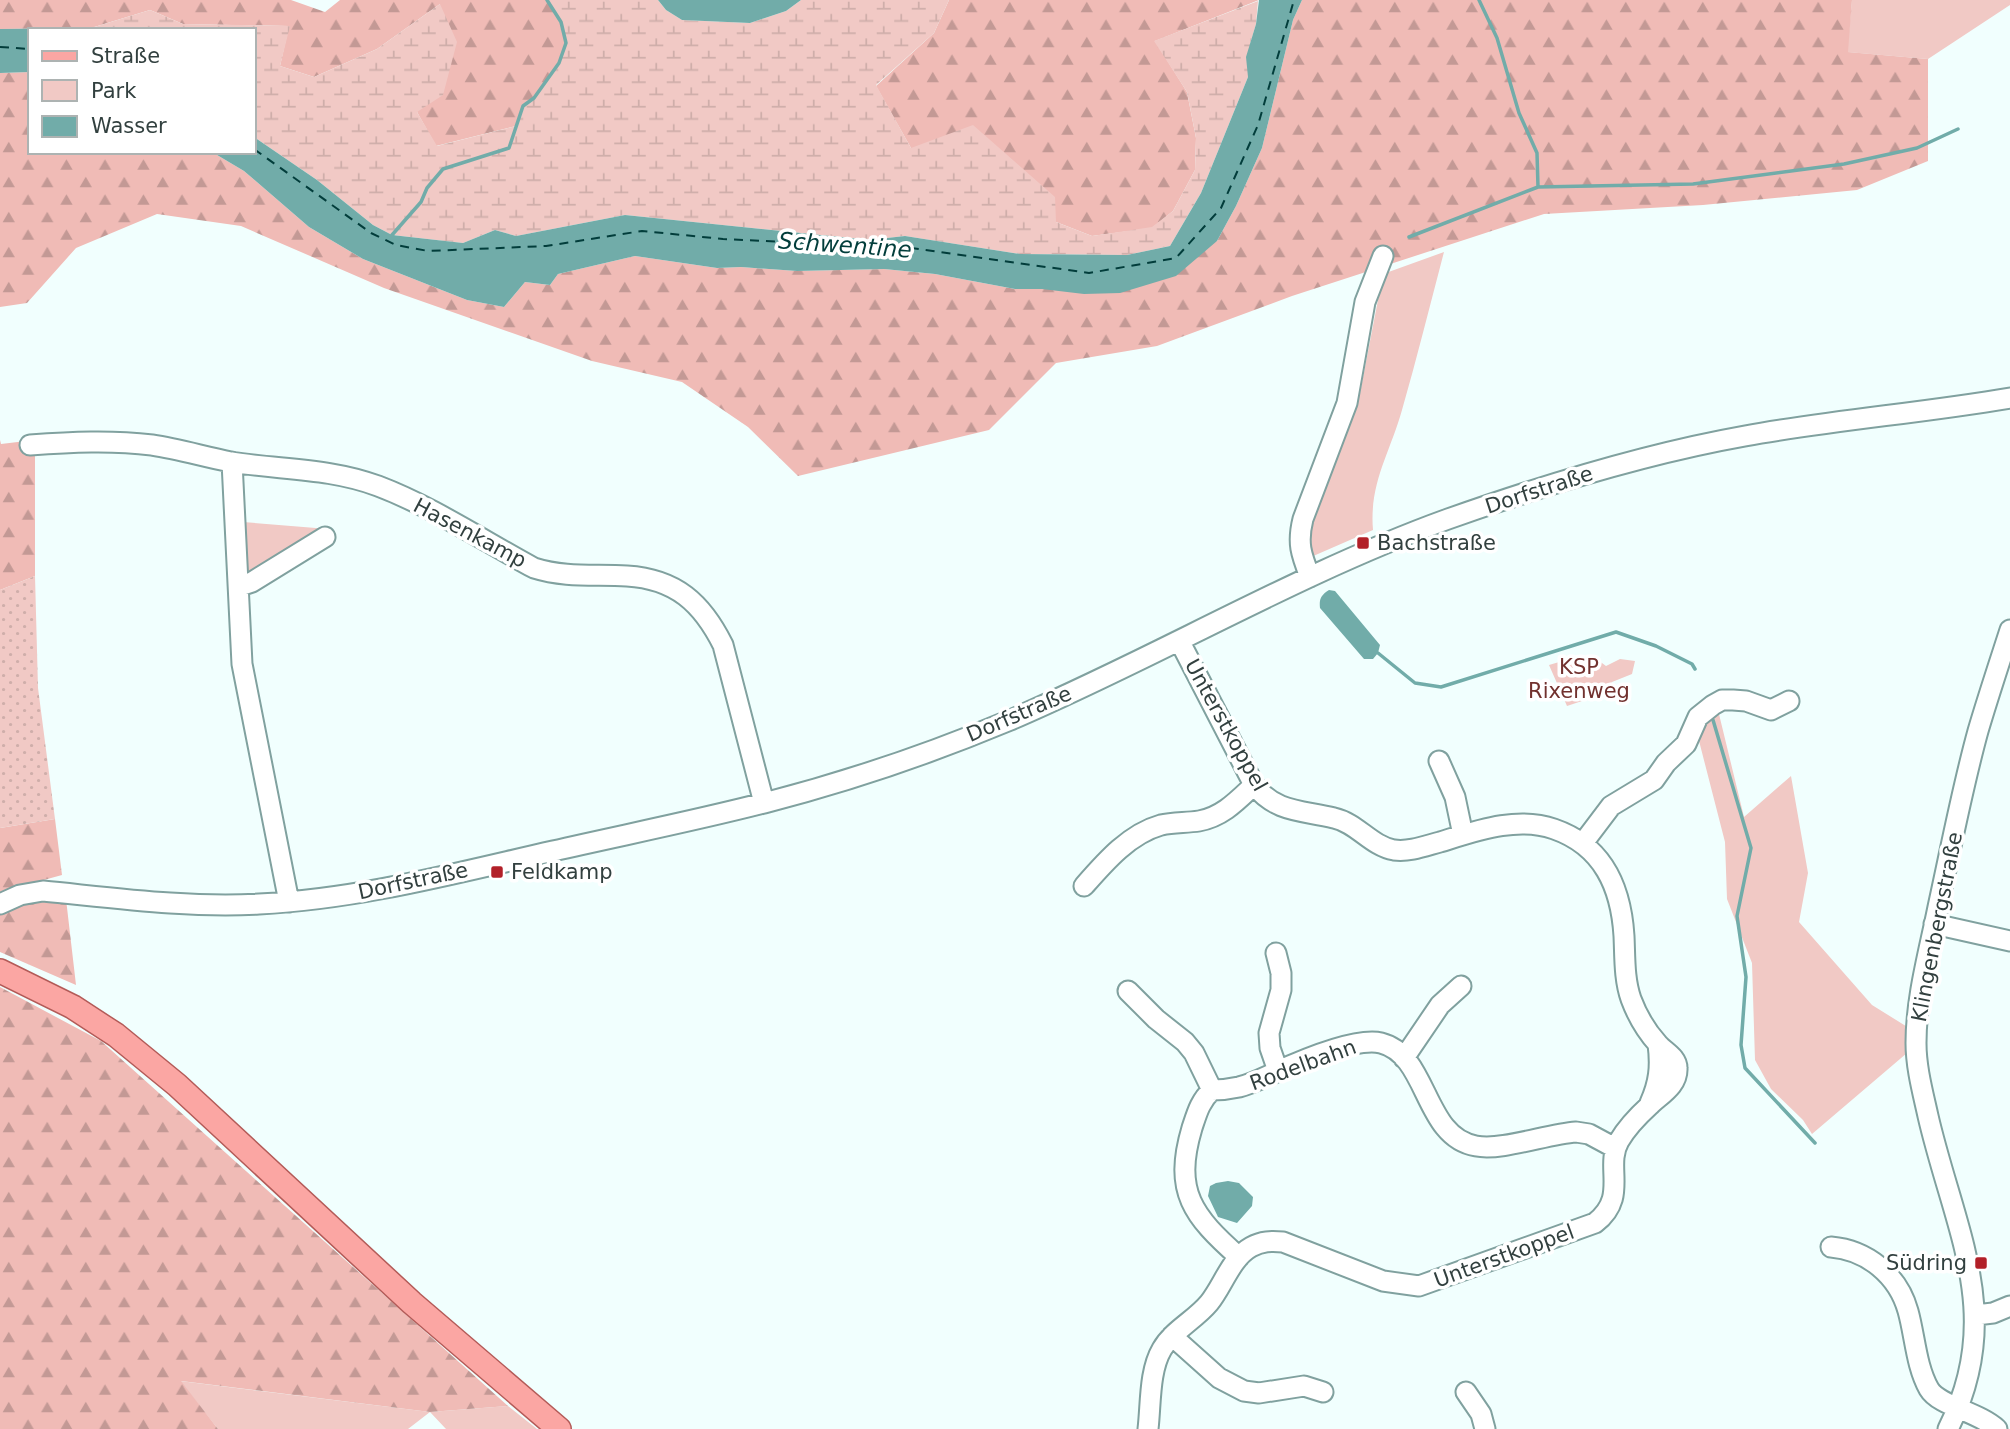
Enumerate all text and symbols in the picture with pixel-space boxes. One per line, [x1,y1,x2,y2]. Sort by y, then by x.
legend [28,28,256,154]
text: Straße [91,44,160,68]
text: Park [91,79,137,103]
text: Wasser [91,114,167,138]
water label: Schwentine [778,227,912,263]
street label: Dorfstraße [1482,461,1596,519]
street label: Hasenkamp [409,493,531,573]
place label: Bachstraße [1377,531,1496,555]
marker: Bachstraße [1355,535,1371,551]
street label: Unterstkoppel [1180,655,1272,795]
park label: KSP Rixenweg [1528,655,1630,703]
street label: Dorfstraße [963,681,1075,747]
street label: Klingenbergstraße [1907,830,1967,1024]
street label: Dorfstraße [356,858,470,904]
place label: Feldkamp [511,860,612,884]
marker: Feldkamp [489,864,505,880]
street label: Rodelbahn [1247,1035,1359,1095]
street label: Unterstkoppel [1431,1220,1577,1292]
place label: Südring [1886,1251,1967,1275]
marker: Südring [1973,1255,1989,1271]

